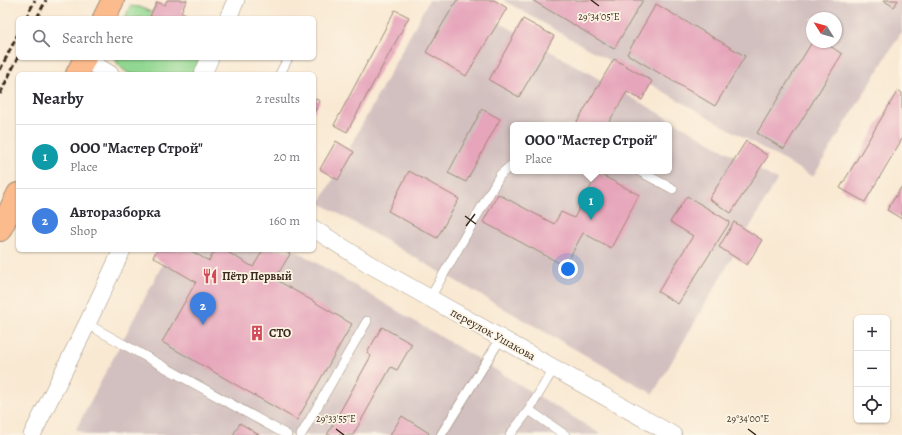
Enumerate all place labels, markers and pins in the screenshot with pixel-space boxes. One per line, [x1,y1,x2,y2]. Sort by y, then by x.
pin: 1 [578,187,604,220]
restaurant icon: Пётр Первый [201,267,219,285]
place label: Пётр Первый [222,268,292,284]
pin: 2 [190,292,216,325]
building icon: СТО [248,324,266,342]
place label: СТО [269,325,291,341]

